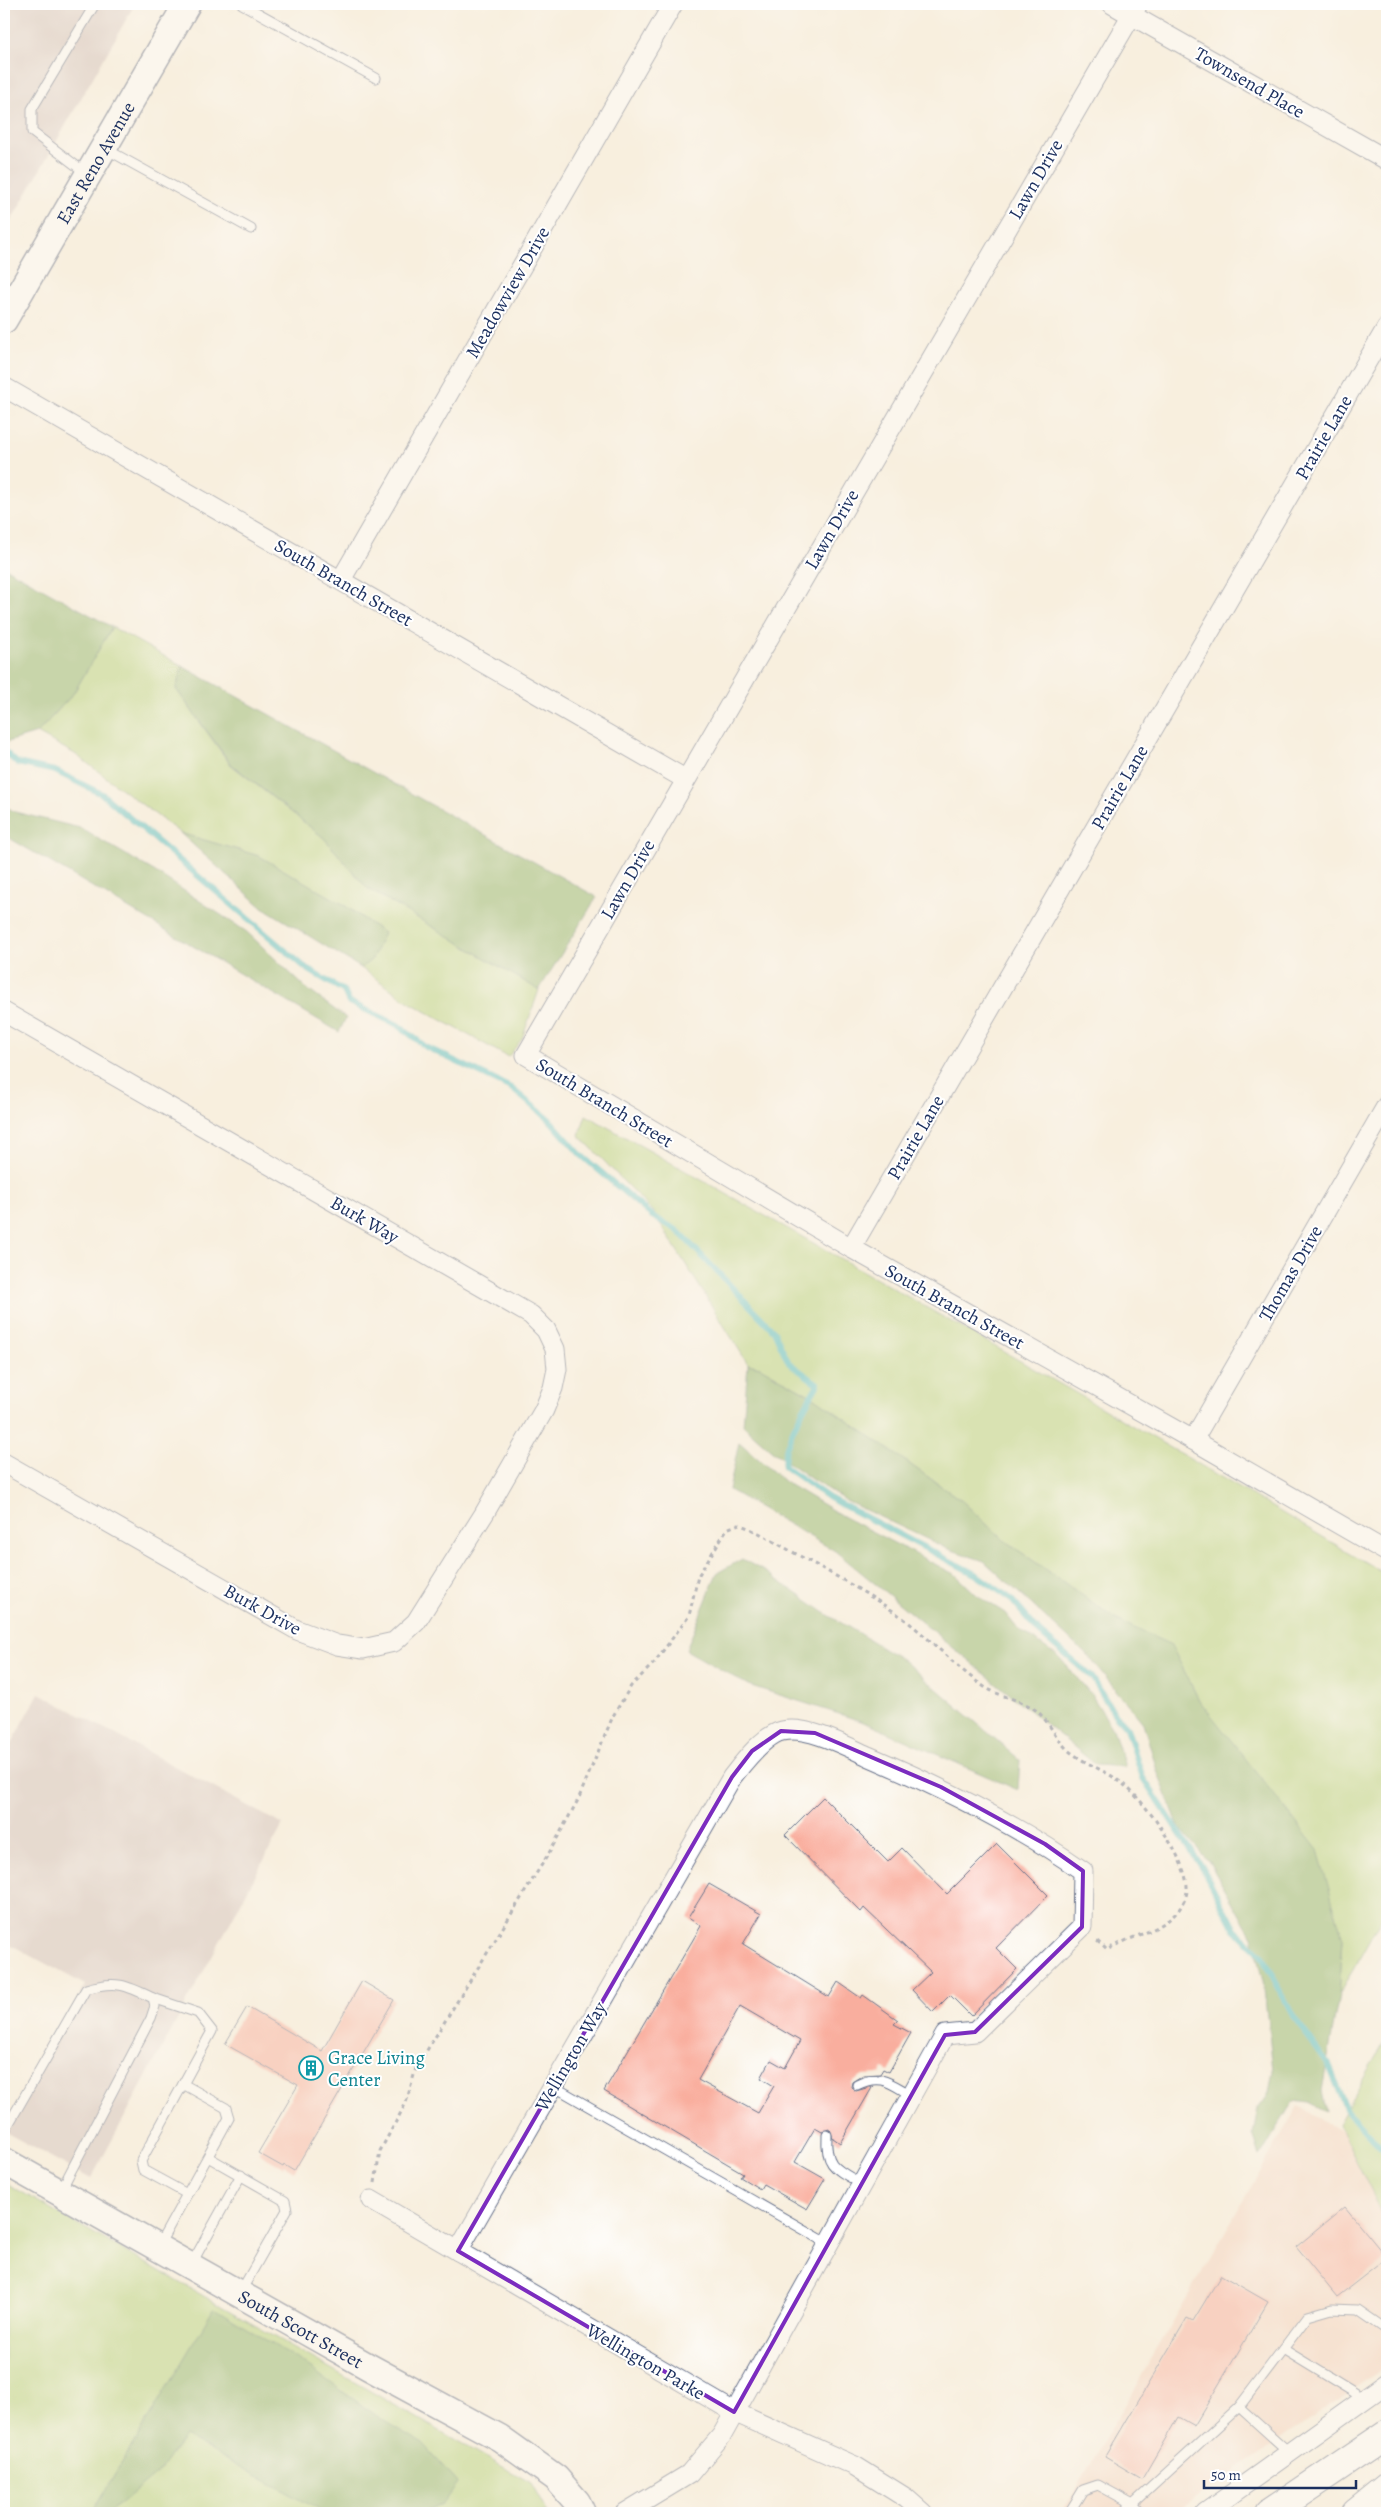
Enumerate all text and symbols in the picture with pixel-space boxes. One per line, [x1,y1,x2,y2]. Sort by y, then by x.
street label: Townsend Place [1190,41,1309,125]
street label: East Reno Avenue [50,97,142,229]
street label: Lawn Drive [1003,135,1069,224]
street label: Meadowview Drive [460,222,556,363]
street label: Prairie Lane [1289,390,1359,485]
street label: Lawn Drive [799,485,865,574]
street label: South Branch Street [270,533,417,633]
street label: Prairie Lane [1085,740,1155,835]
street label: Lawn Drive [595,835,661,924]
street label: South Branch Street [531,1052,678,1154]
street label: Prairie Lane [881,1090,951,1185]
street label: Burk Way [325,1190,404,1250]
street label: Thomas Drive [1253,1221,1329,1326]
street label: South Branch Street [880,1258,1029,1356]
street label: Burk Drive [219,1578,306,1642]
street label: Wellington Way [529,1997,613,2117]
place label: Grace Living Center [328,2045,425,2093]
building icon: Grace Living Center [298,2055,324,2081]
street label: South Scott Street [233,2284,368,2375]
street label: Wellington Parke [581,2317,710,2406]
scale bar [1204,2457,1356,2489]
text: 50 m [1211,2465,1241,2485]

